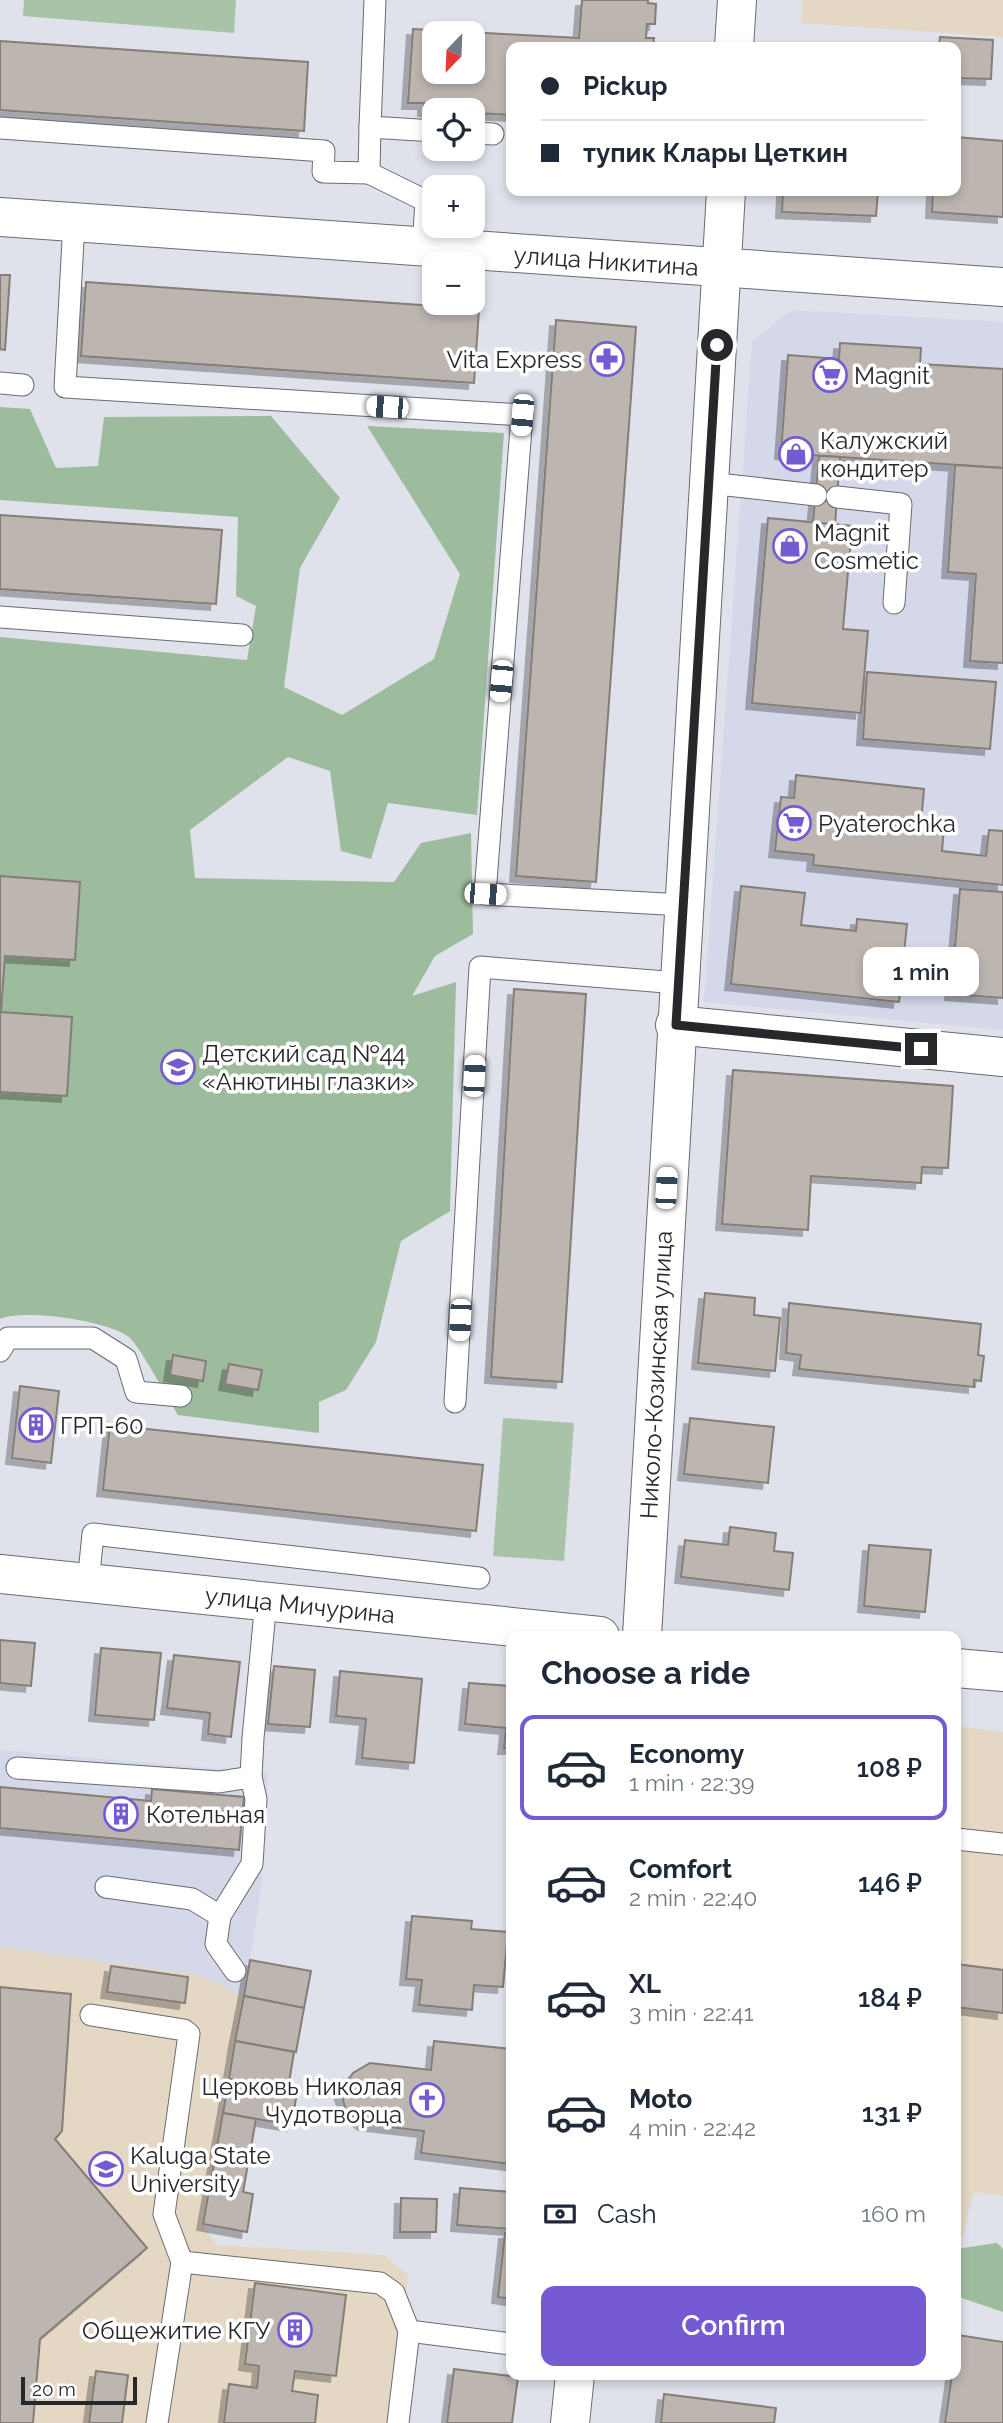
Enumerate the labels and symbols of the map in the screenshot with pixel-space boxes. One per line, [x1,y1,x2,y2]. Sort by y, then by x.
north arrow [422,21,485,84]
street label: улица Никитина [512,240,700,282]
route start [701,329,733,361]
pharmacy icon: Vita Express [588,340,626,378]
place label: Vita Express [446,345,582,374]
supermarket icon: Magnit [811,356,849,394]
place label: Magnit [854,361,930,390]
car [510,393,535,437]
car [366,395,409,419]
place label: Калужский кондитер [820,426,948,483]
shop icon: Калужский кондитер [777,435,815,473]
place label: Magnit Cosmetic [814,518,919,575]
shop icon: Magnit Cosmetic [771,527,809,565]
car [489,659,514,703]
supermarket icon: Pyaterochka [775,804,813,842]
place label: Pyaterochka [818,809,956,838]
car [464,882,507,906]
callout: 1 min [863,948,979,996]
route end [905,1033,937,1065]
place label: Детский сад №44 «Анютины глазки» [202,1039,415,1096]
school or university icon: Детский сад №44 «Анютины глазки» [159,1048,197,1086]
car [463,1054,486,1098]
car [655,1166,678,1210]
street label: Николо-Козинская улица [634,1230,678,1520]
car [449,1298,472,1342]
building icon: ГРП-60 [17,1406,55,1444]
place label: ГРП-60 [60,1411,144,1440]
street label: улица Мичурина [204,1581,396,1629]
building icon: Котельная [102,1795,140,1833]
place label: Котельная [146,1800,265,1829]
place label: Церковь Николая Чудотворца [201,2072,402,2129]
church icon: Церковь Николая Чудотворца [408,2081,446,2119]
place label: Kaluga State University [130,2141,271,2198]
school or university icon: Kaluga State University [87,2150,125,2188]
building icon: Общежитие КГУ [276,2311,314,2349]
place label: Общежитие КГУ [82,2316,270,2345]
scale bar [21,2374,136,2406]

